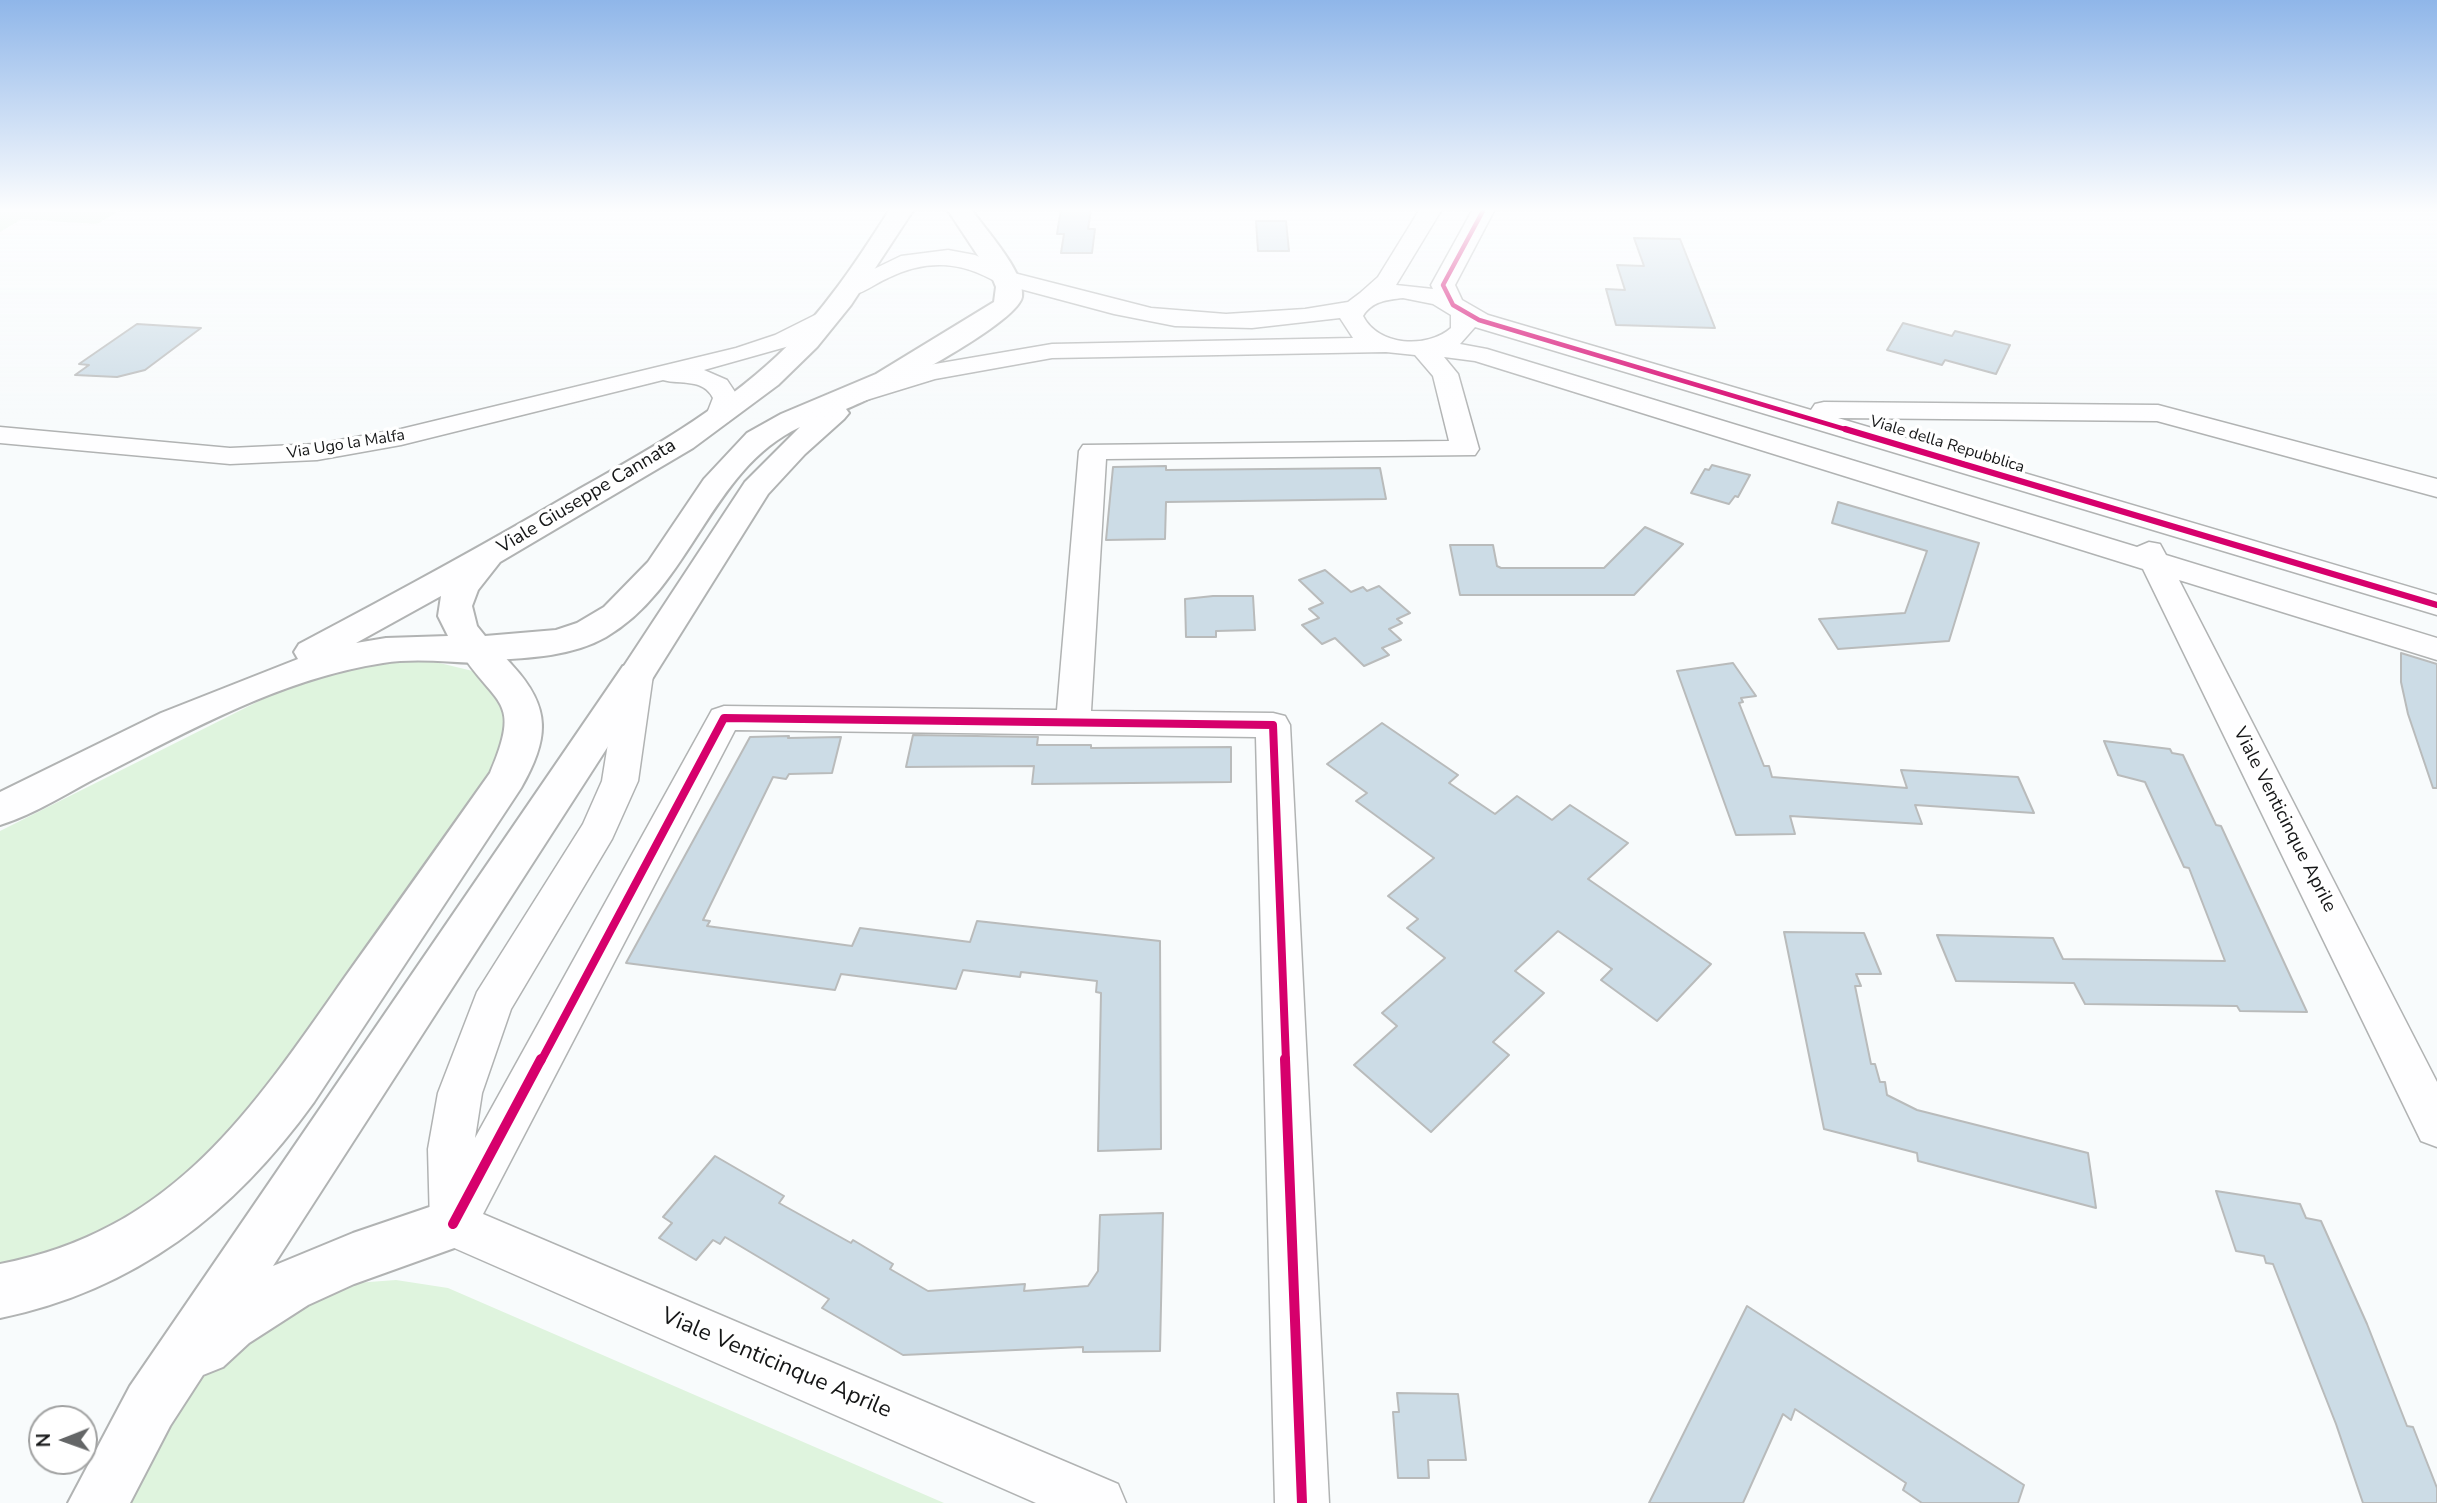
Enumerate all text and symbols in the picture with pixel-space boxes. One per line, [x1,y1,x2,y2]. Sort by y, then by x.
street label: Viale della Repubblica [1867,412,2027,478]
street label: Via Ugo la Malfa [286,426,406,464]
street label: Viale Giuseppe Cannata [494,435,680,559]
street label: Viale Venticinque Aprile [2227,724,2341,916]
street label: Viale Venticinque Aprile [657,1303,895,1425]
north arrow [28,1405,98,1475]
text: N [31,1433,57,1448]

